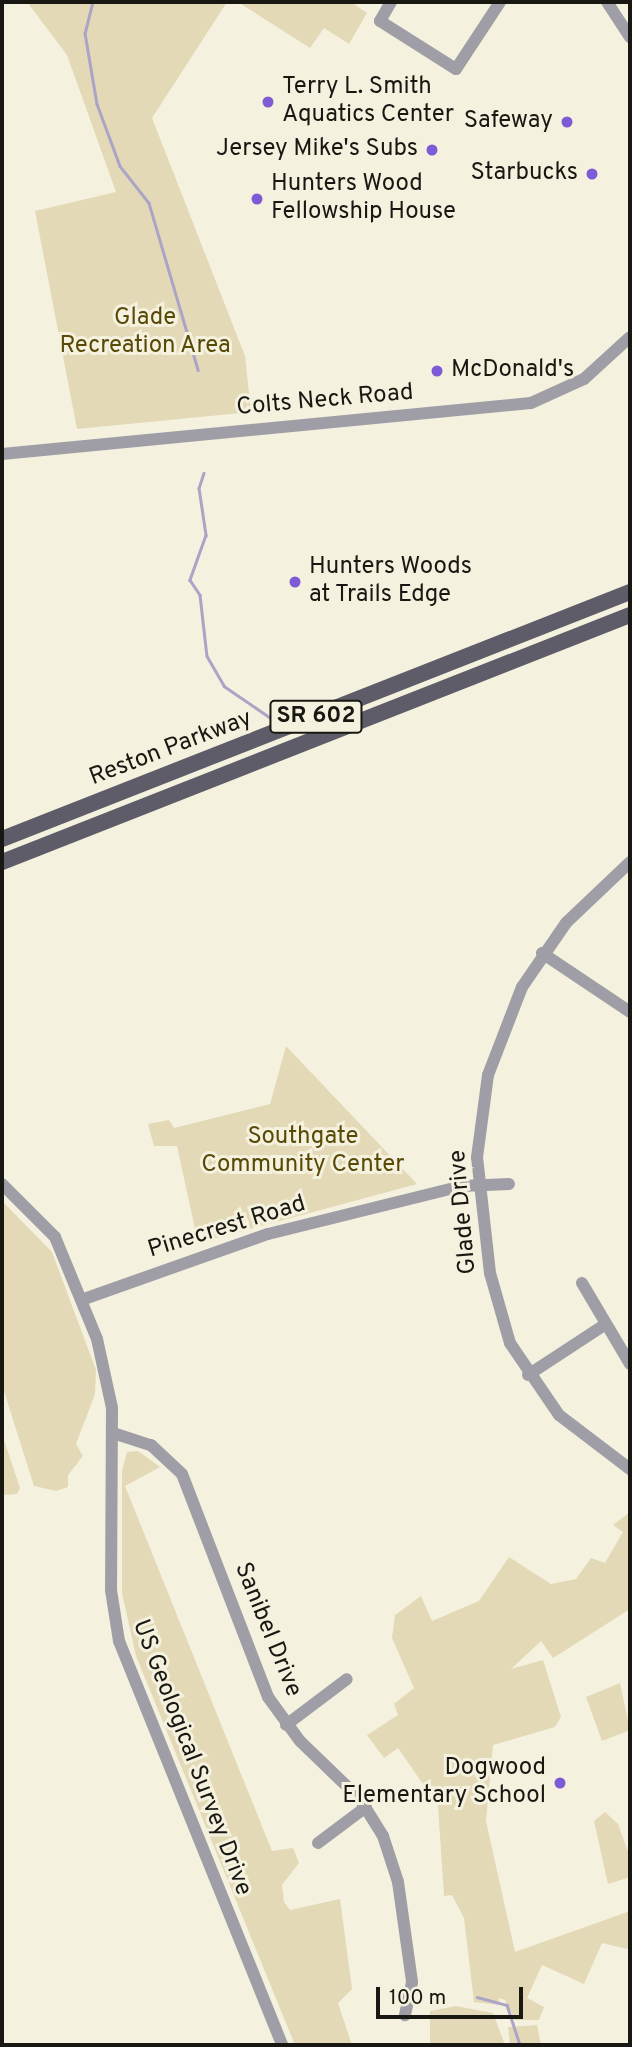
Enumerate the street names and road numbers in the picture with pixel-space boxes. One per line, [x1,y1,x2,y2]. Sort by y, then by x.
street label: Colts Neck Road [235,379,415,423]
road number: SR 602 [269,698,363,736]
street label: Reston Parkway [86,705,256,793]
street label: Glade Drive [444,1149,484,1275]
street label: Pinecrest Road [145,1190,309,1266]
street label: Sanibel Drive [227,1559,307,1701]
street label: US Geological Survey Drive [125,1616,257,1900]

